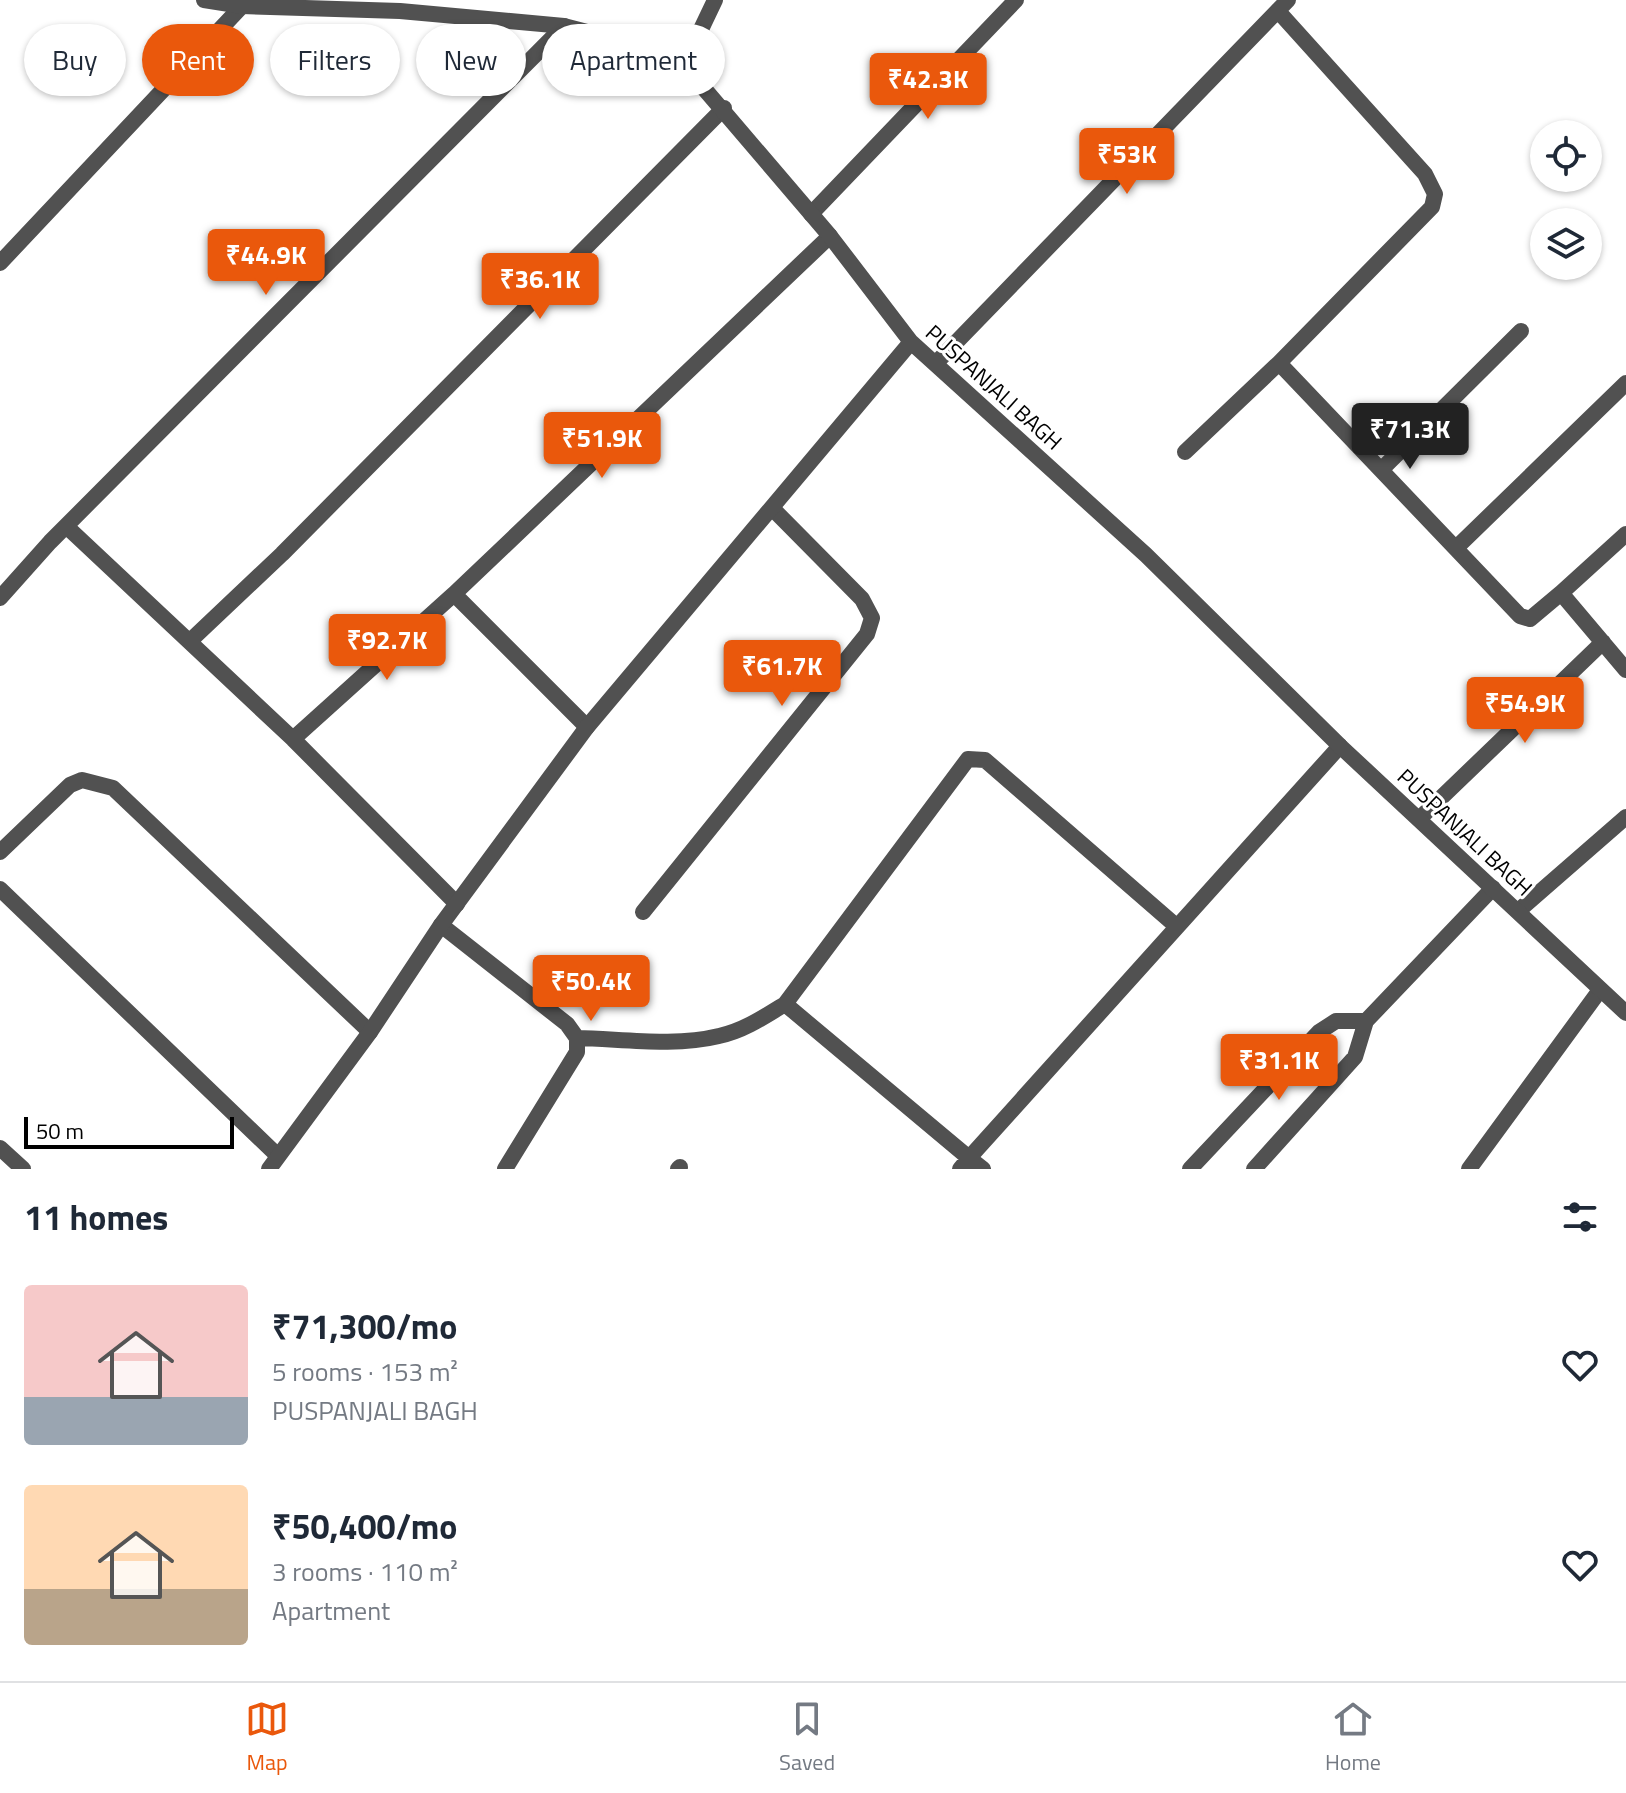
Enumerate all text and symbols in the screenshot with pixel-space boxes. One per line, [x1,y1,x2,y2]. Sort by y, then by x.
chip: Buy [24,24,126,96]
chip: Rent [142,24,254,96]
chip: Filters [270,24,400,96]
chip: New [416,24,526,96]
chip: Apartment [542,24,725,96]
pin: ₹42.3K [863,53,993,121]
text: ₹42.3K [888,59,968,98]
map controls [1530,120,1602,280]
button: locate [1530,120,1602,192]
pin: ₹53K [1080,128,1174,196]
text: ₹53K [1097,134,1157,173]
button: layers [1530,208,1602,280]
pin: ₹44.9K [201,229,331,297]
text: ₹44.9K [226,235,306,274]
pin: ₹36.1K [475,253,605,321]
text: ₹36.1K [500,259,580,298]
street label: PUSPANJALI BAGH [918,316,1070,458]
pin: ₹71.3K [1345,403,1475,471]
text: ₹71.3K [1370,409,1450,448]
pin: ₹51.9K [537,412,667,480]
text: ₹51.9K [562,418,642,457]
pin: ₹92.7K [322,614,452,682]
text: ₹92.7K [347,620,427,659]
pin: ₹61.7K [717,640,847,708]
text: ₹61.7K [742,646,822,685]
pin: ₹54.9K [1460,677,1590,745]
text: ₹54.9K [1485,683,1565,722]
street label: PUSPANJALI BAGH [1390,760,1540,904]
pin: ₹50.4K [526,955,656,1023]
text: ₹50.4K [551,961,631,1000]
pin: ₹31.1K [1214,1034,1344,1102]
text: ₹31.1K [1239,1040,1319,1079]
scale bar [24,1113,234,1149]
text: 50 m [36,1114,84,1148]
text: 11 homes [24,1191,168,1243]
icon: filters [1558,1195,1602,1239]
text: ₹71,300/mo [272,1300,457,1352]
icon: home [88,1317,184,1413]
icon: heart [1558,1343,1602,1387]
text: 5 rooms · 153 m² [272,1352,458,1391]
text: PUSPANJALI BAGH [272,1391,478,1430]
text: ₹50,400/mo [272,1500,457,1552]
icon: home [88,1517,184,1613]
icon: heart [1558,1543,1602,1587]
text: 3 rooms · 110 m² [272,1552,458,1591]
text: Apartment [272,1591,390,1630]
tab: Map [245,1697,289,1779]
tab: Saved [779,1697,835,1779]
tab: Home [1325,1697,1381,1779]

